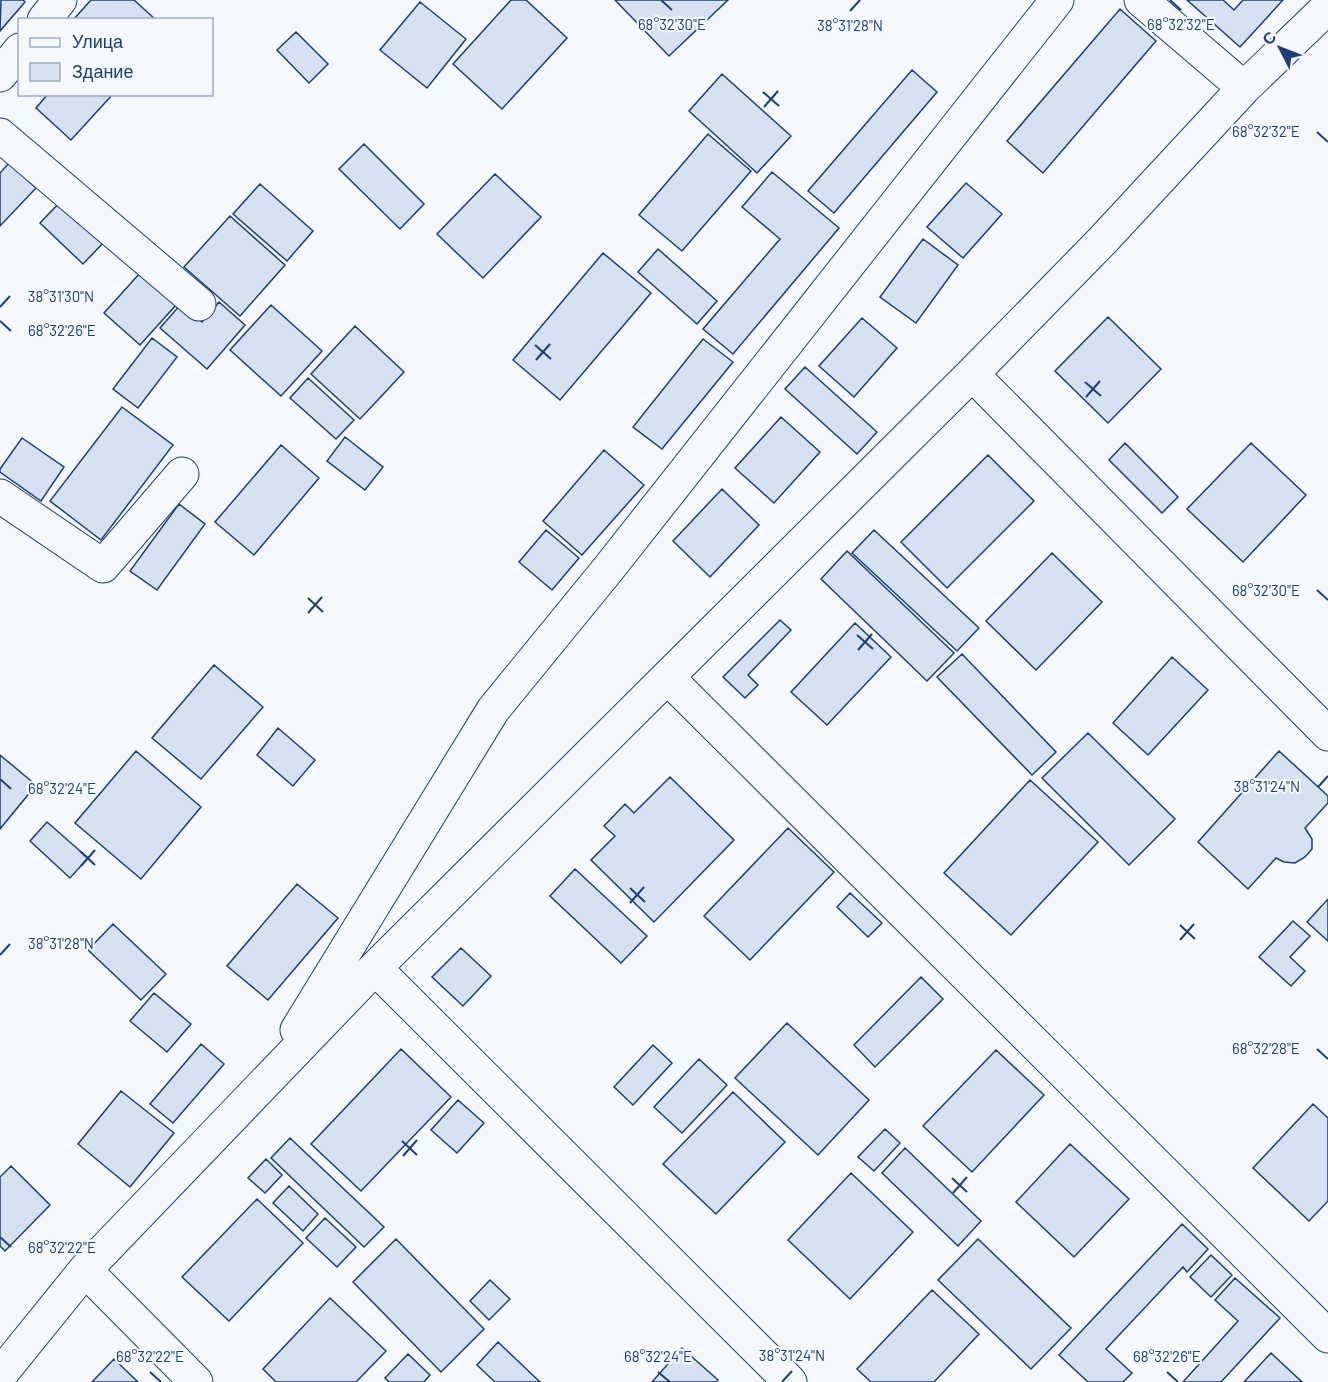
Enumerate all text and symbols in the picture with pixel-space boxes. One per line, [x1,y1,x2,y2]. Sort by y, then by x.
text: 68°32'30"E [638,15,706,33]
text: 68°32'32"E [1147,15,1215,33]
text: 38°31'28"N [817,16,883,34]
legend [18,18,213,96]
north arrow [1250,18,1310,78]
text: С [1258,27,1280,48]
text: Улица [72,30,124,52]
text: Здание [72,60,133,82]
text: 68°32'32"E [1232,122,1300,140]
text: 38°31'30"N [28,287,94,305]
text: 68°32'26"E [28,321,96,339]
text: 68°32'30"E [1232,581,1300,599]
text: 38°31'24"N [1234,777,1300,795]
text: 68°32'24"E [28,779,96,797]
text: 38°31'28"N [28,934,94,952]
text: 68°32'28"E [1232,1039,1300,1057]
text: 68°32'22"E [28,1238,96,1256]
text: 38°31'24"N [759,1346,825,1364]
text: 68°32'22"E [116,1347,184,1365]
text: 68°32'24"E [624,1347,692,1365]
text: 68°32'26"E [1133,1347,1201,1365]

